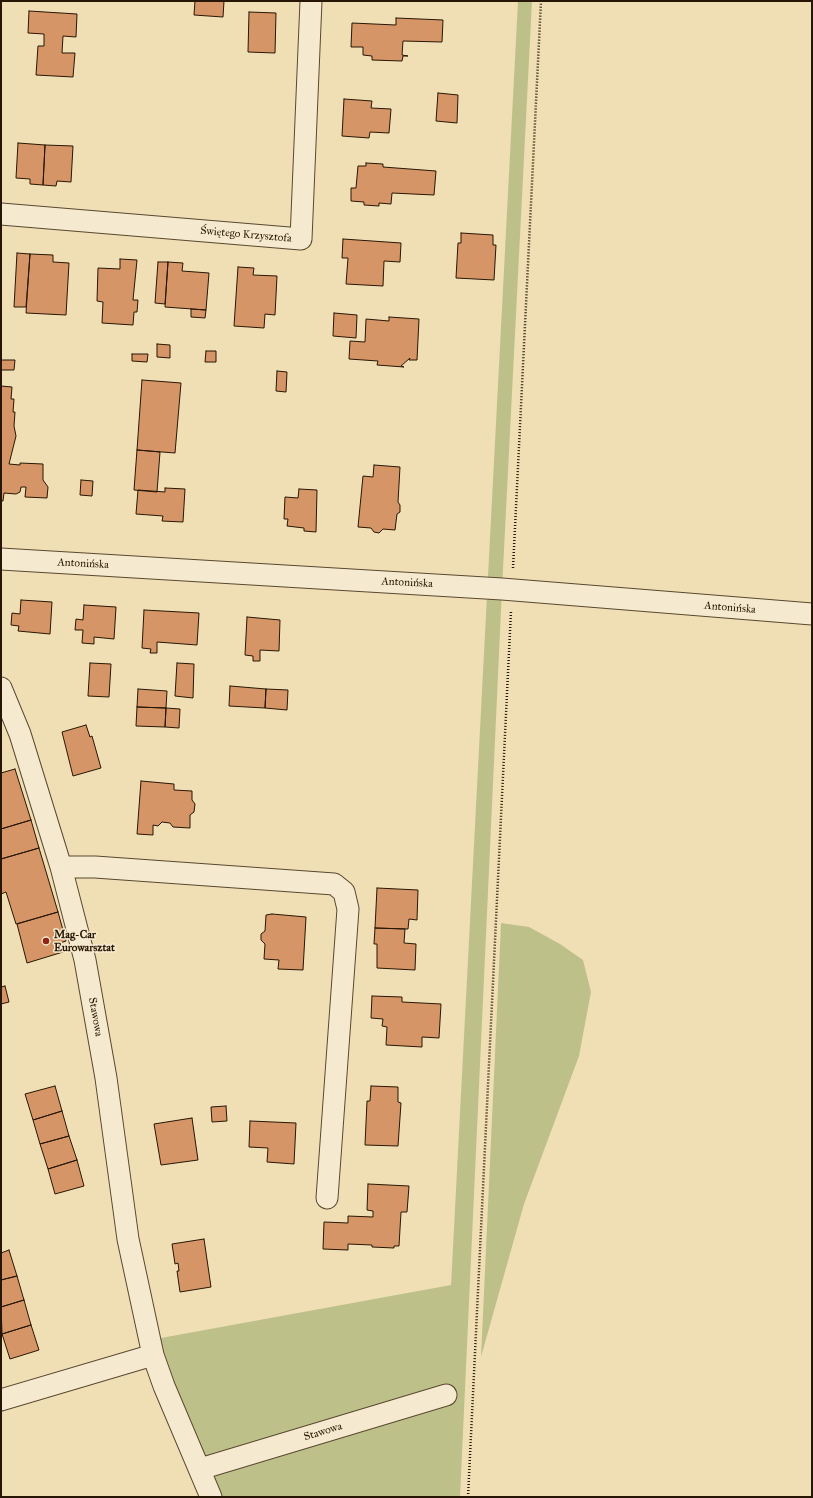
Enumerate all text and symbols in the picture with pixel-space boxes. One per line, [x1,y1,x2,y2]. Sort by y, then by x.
street label: Świętego Krzysztofa [200,224,292,246]
street label: Antonińska [57,556,109,572]
street label: Antonińska [381,575,433,591]
street label: Antonińska [704,599,756,617]
place label: Mag-Car Eurowarsztat [54,928,115,954]
marker: Mag-Car Eurowarsztat [41,936,51,946]
street label: Stawowa [85,996,105,1038]
street label: Stawowa [302,1420,344,1444]

